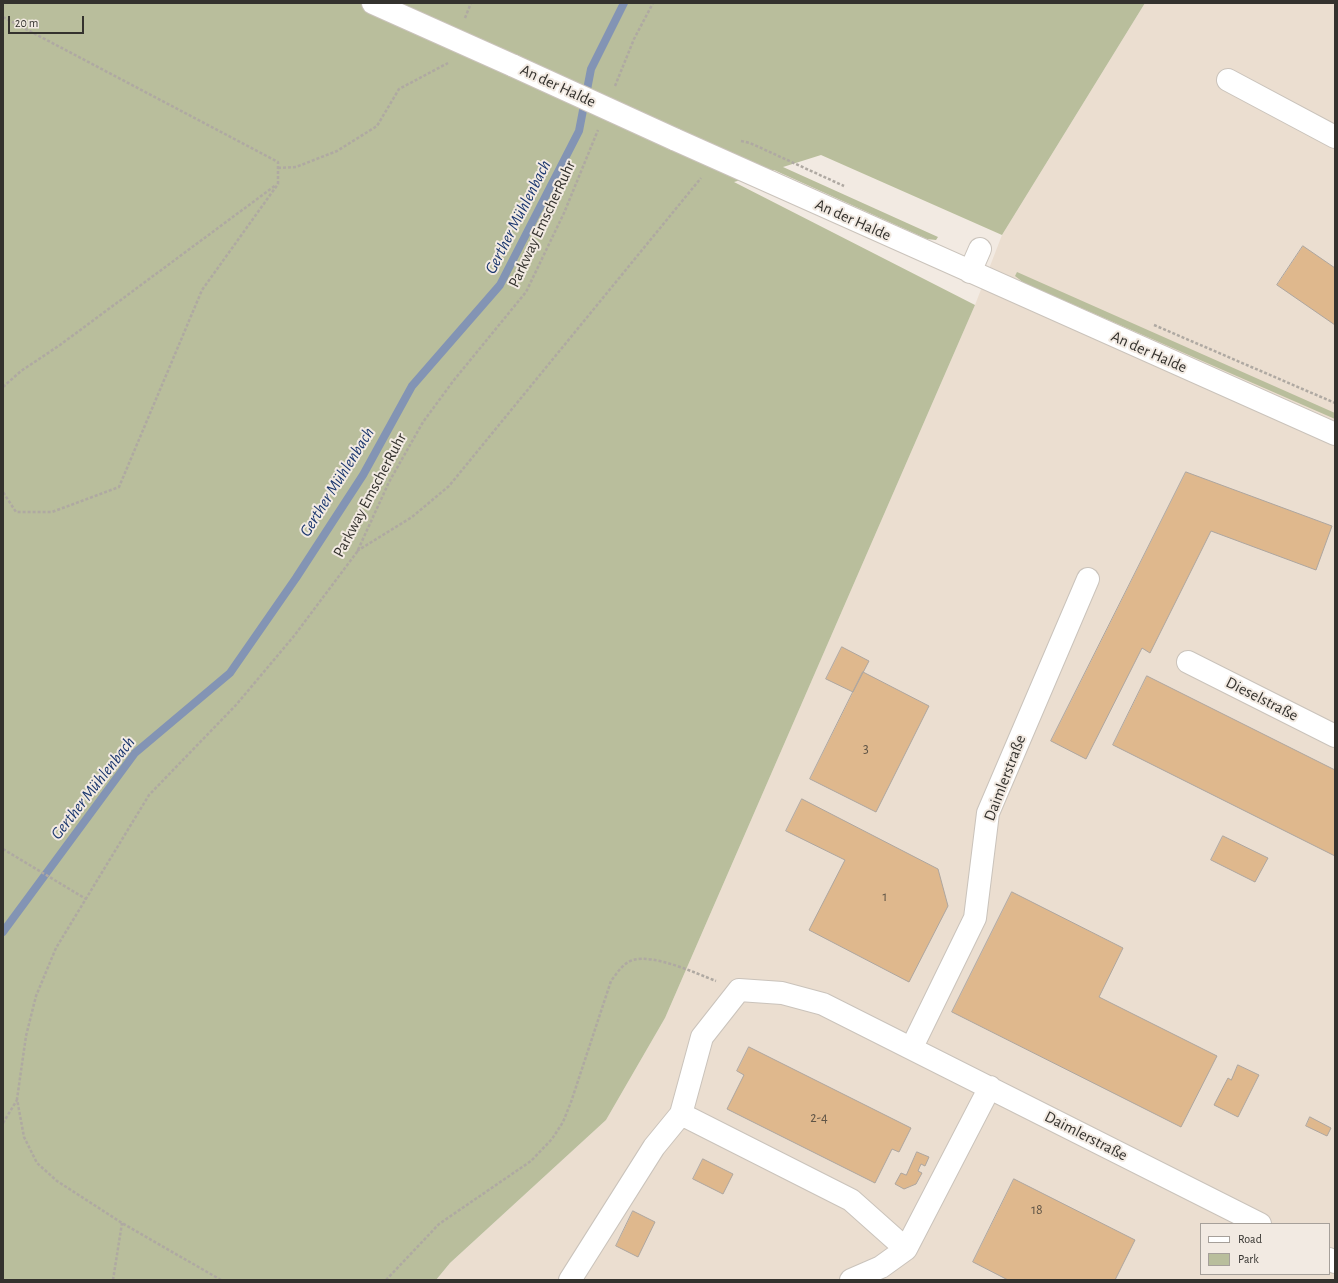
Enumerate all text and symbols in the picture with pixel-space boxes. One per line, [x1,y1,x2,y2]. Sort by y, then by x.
scale bar [10,8,86,34]
text: 20 m [15,17,38,29]
street label: An der Halde [517,60,599,112]
water label: Gerther Mühlenbach [481,157,555,277]
street label: Parkway EmscherRuhr [504,157,580,291]
street label: An der Halde [812,195,894,245]
street label: An der Halde [1108,327,1190,377]
water label: Gerther Mühlenbach [295,424,379,540]
street label: Parkway EmscherRuhr [329,430,411,560]
street label: Dieselstraße [1223,673,1301,725]
water label: Gerther Mühlenbach [46,732,140,844]
street label: Daimlerstraße [980,732,1030,824]
house number: 3 [863,741,869,757]
house number: 1 [883,889,887,905]
street label: Daimlerstraße [1041,1107,1131,1165]
house number: 2-4 [810,1110,828,1126]
house number: 18 [1031,1202,1043,1218]
legend [1200,1223,1330,1275]
text: Road [1238,1233,1262,1245]
text: Park [1238,1253,1259,1265]

